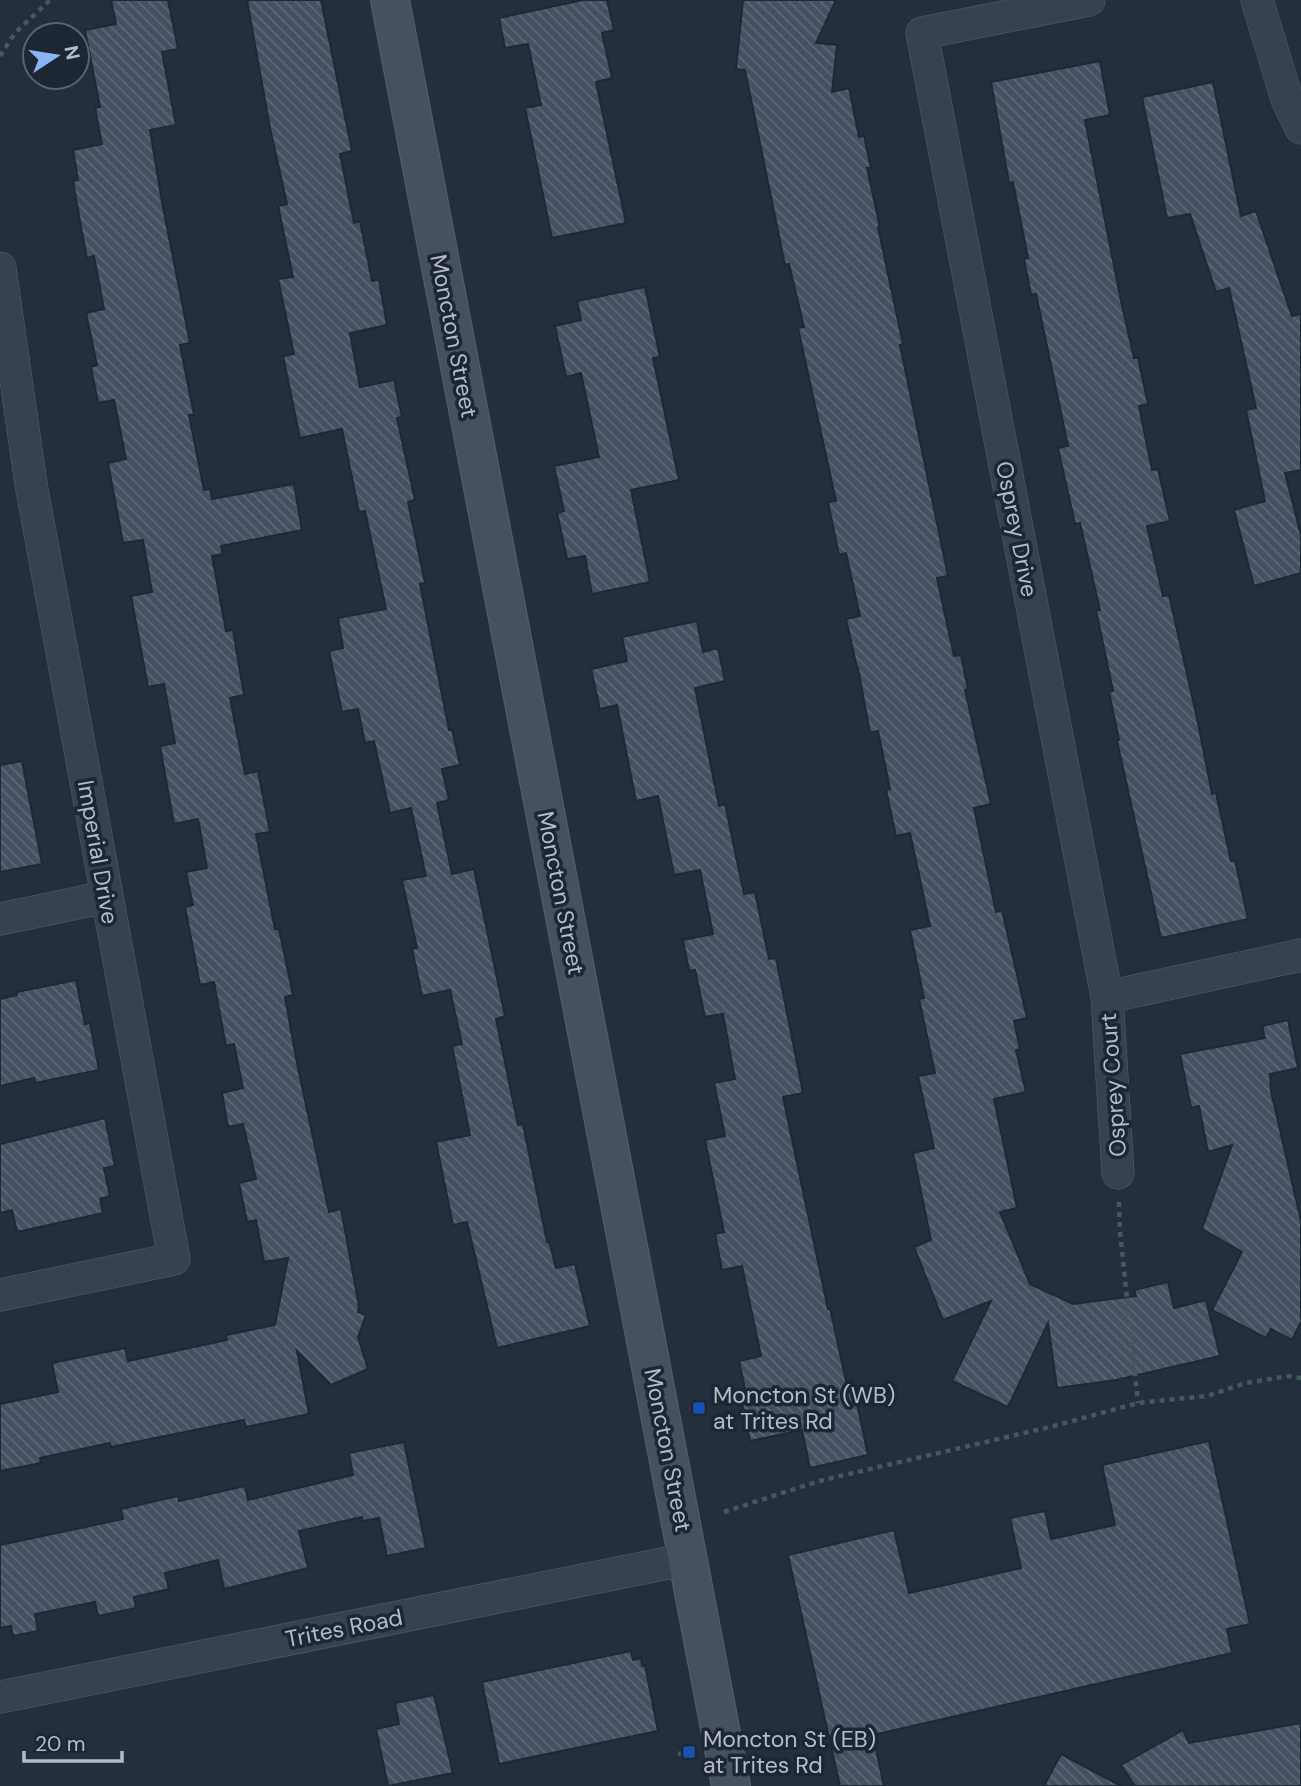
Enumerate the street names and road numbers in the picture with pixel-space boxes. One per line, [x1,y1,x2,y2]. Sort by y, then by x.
street label: Moncton Street [423,252,485,420]
street label: Osprey Drive [989,459,1045,599]
street label: Imperial Drive [71,778,125,926]
street label: Moncton Street [530,809,592,977]
street label: Osprey Court [1093,1012,1133,1158]
street label: Moncton Street [637,1366,699,1534]
street label: Trites Road [283,1602,405,1654]

